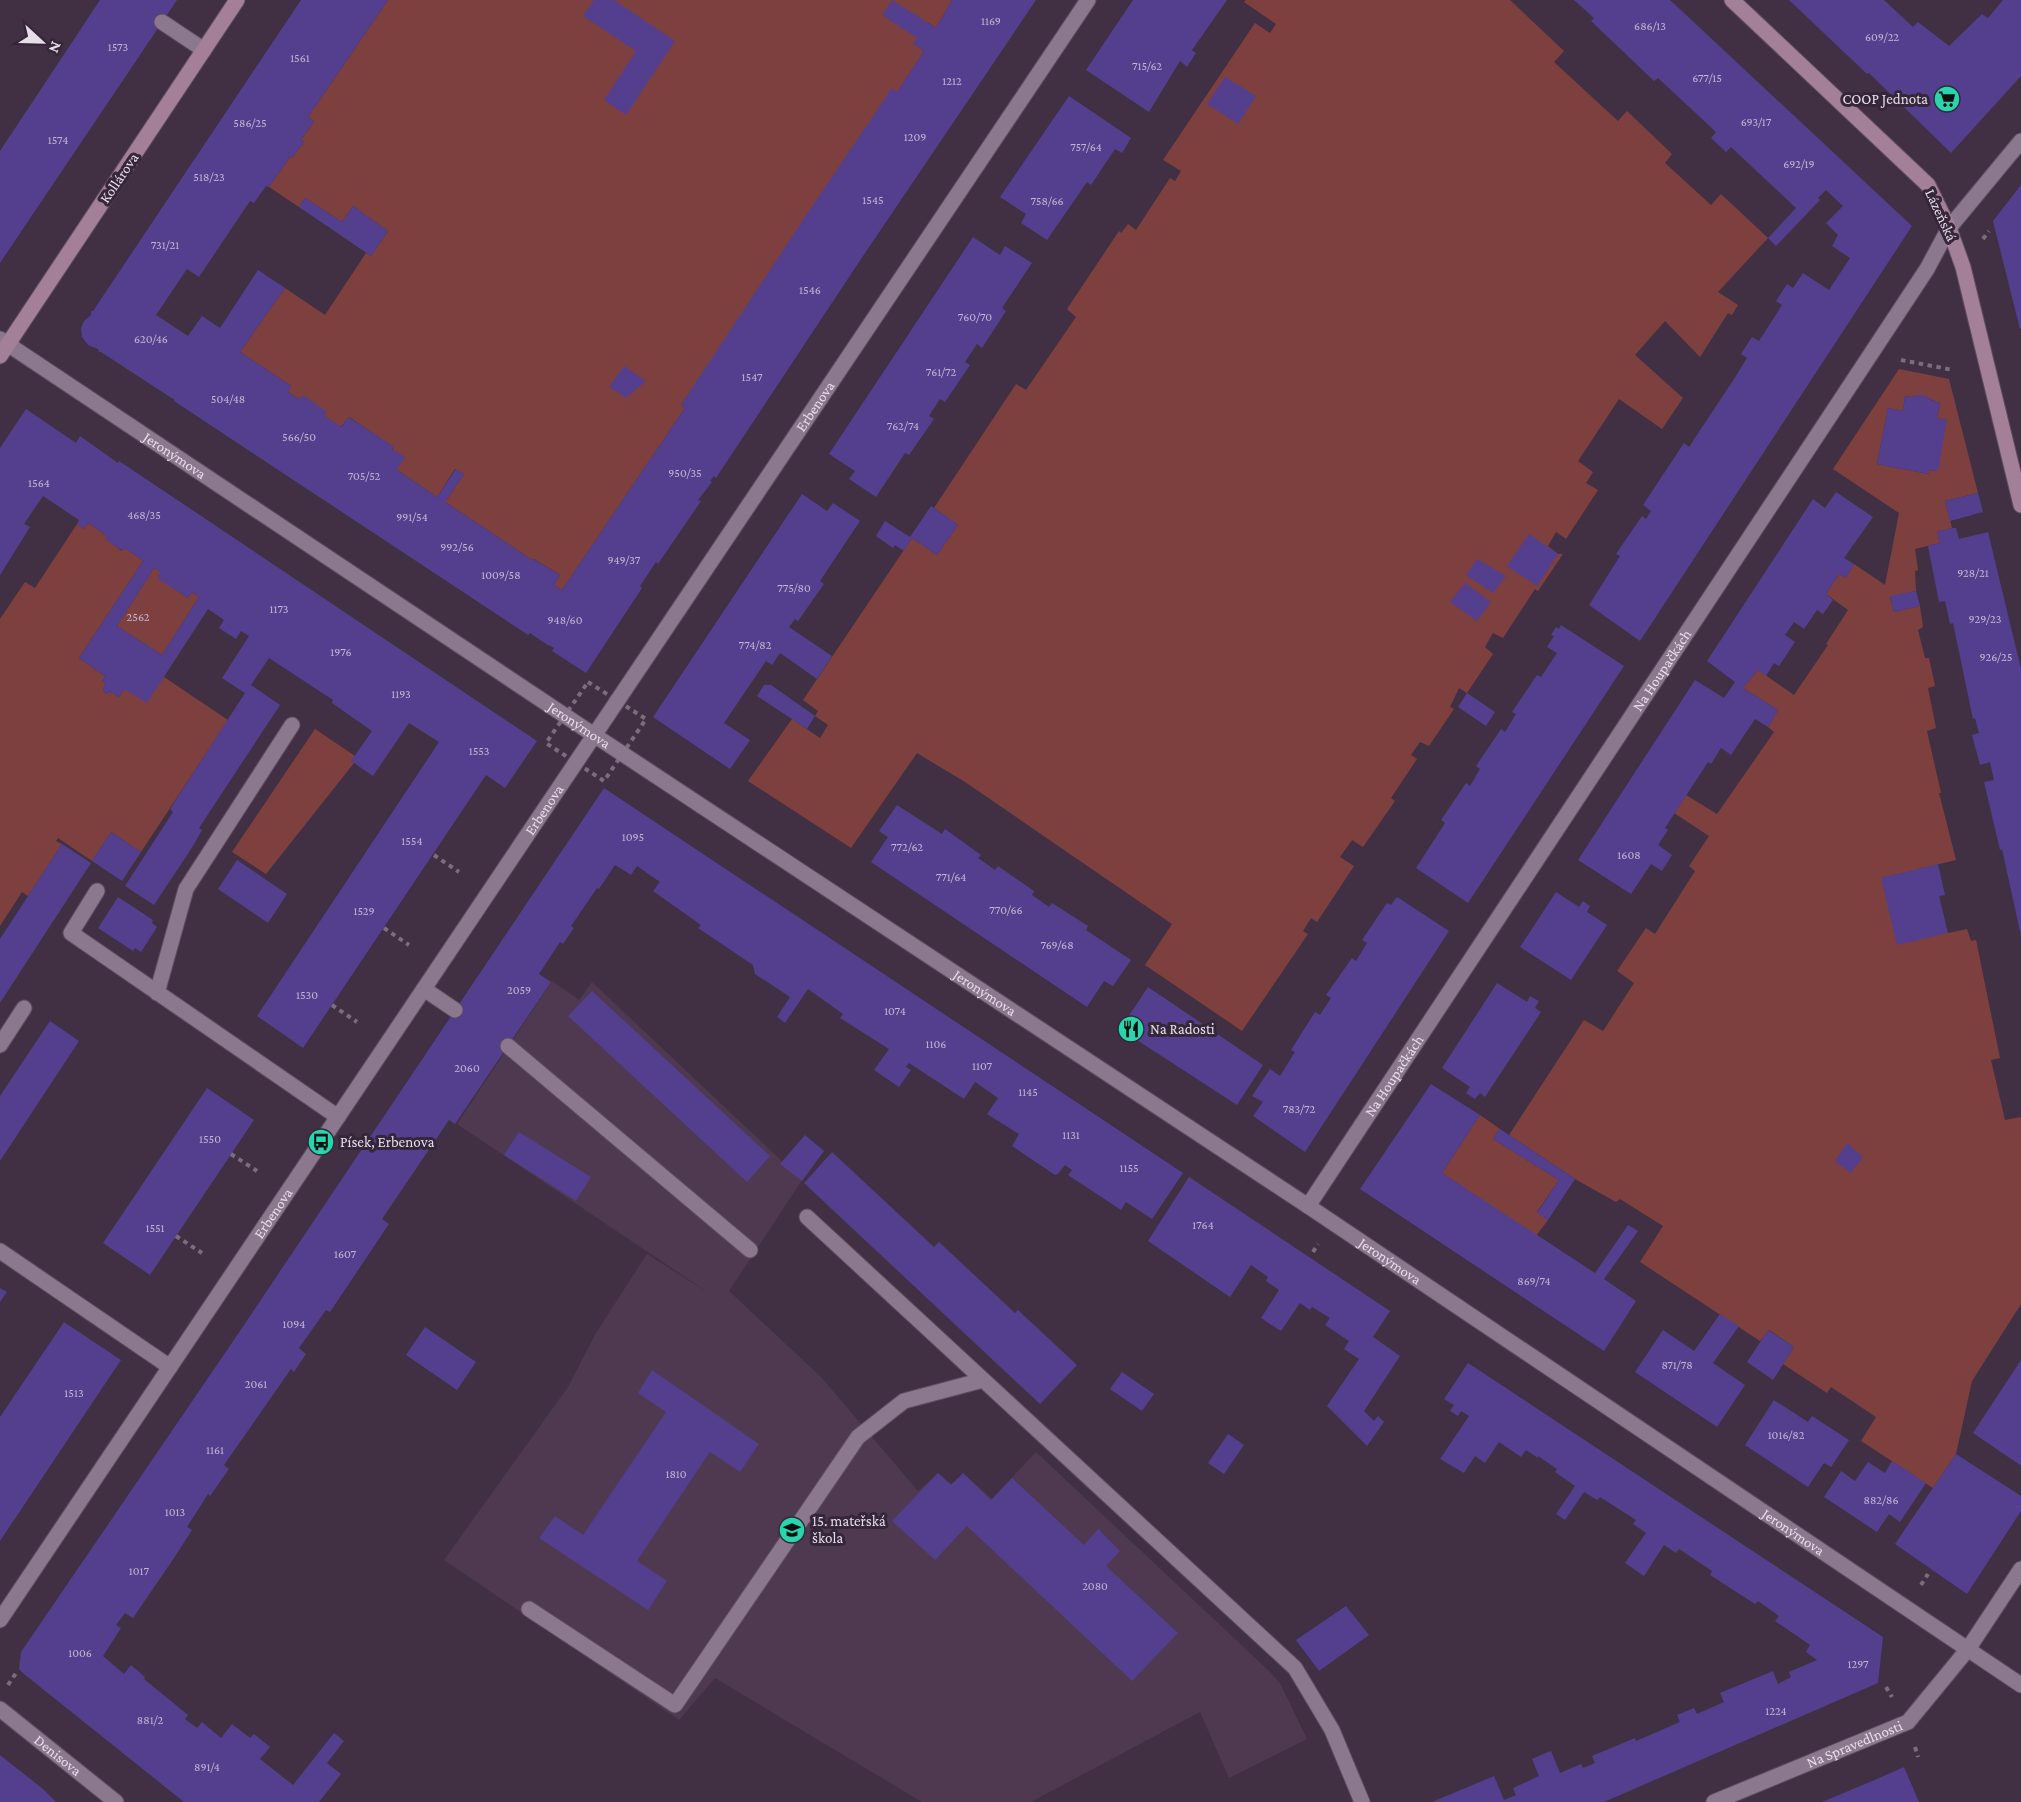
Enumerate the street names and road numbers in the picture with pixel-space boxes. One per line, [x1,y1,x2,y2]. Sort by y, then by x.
street label: Kollárova [96,150,142,206]
street label: Lázeňská [1922,187,1960,244]
street label: Erbenova [793,378,838,434]
street label: Jeronýmova [138,428,209,482]
street label: Na Houpačkách [1629,627,1694,714]
street label: Jeronýmova [543,697,613,752]
street label: Erbenova [522,782,567,838]
street label: Jeronýmova [948,965,1019,1019]
street label: Na Houpačkách [1361,1032,1427,1119]
street label: Erbenova [251,1185,296,1241]
street label: Jeronýmova [1354,1233,1424,1288]
street label: Jeronýmova [1757,1504,1828,1559]
street label: Na Spravedlnosti [1804,1717,1905,1771]
street label: Denisova [31,1732,84,1779]

